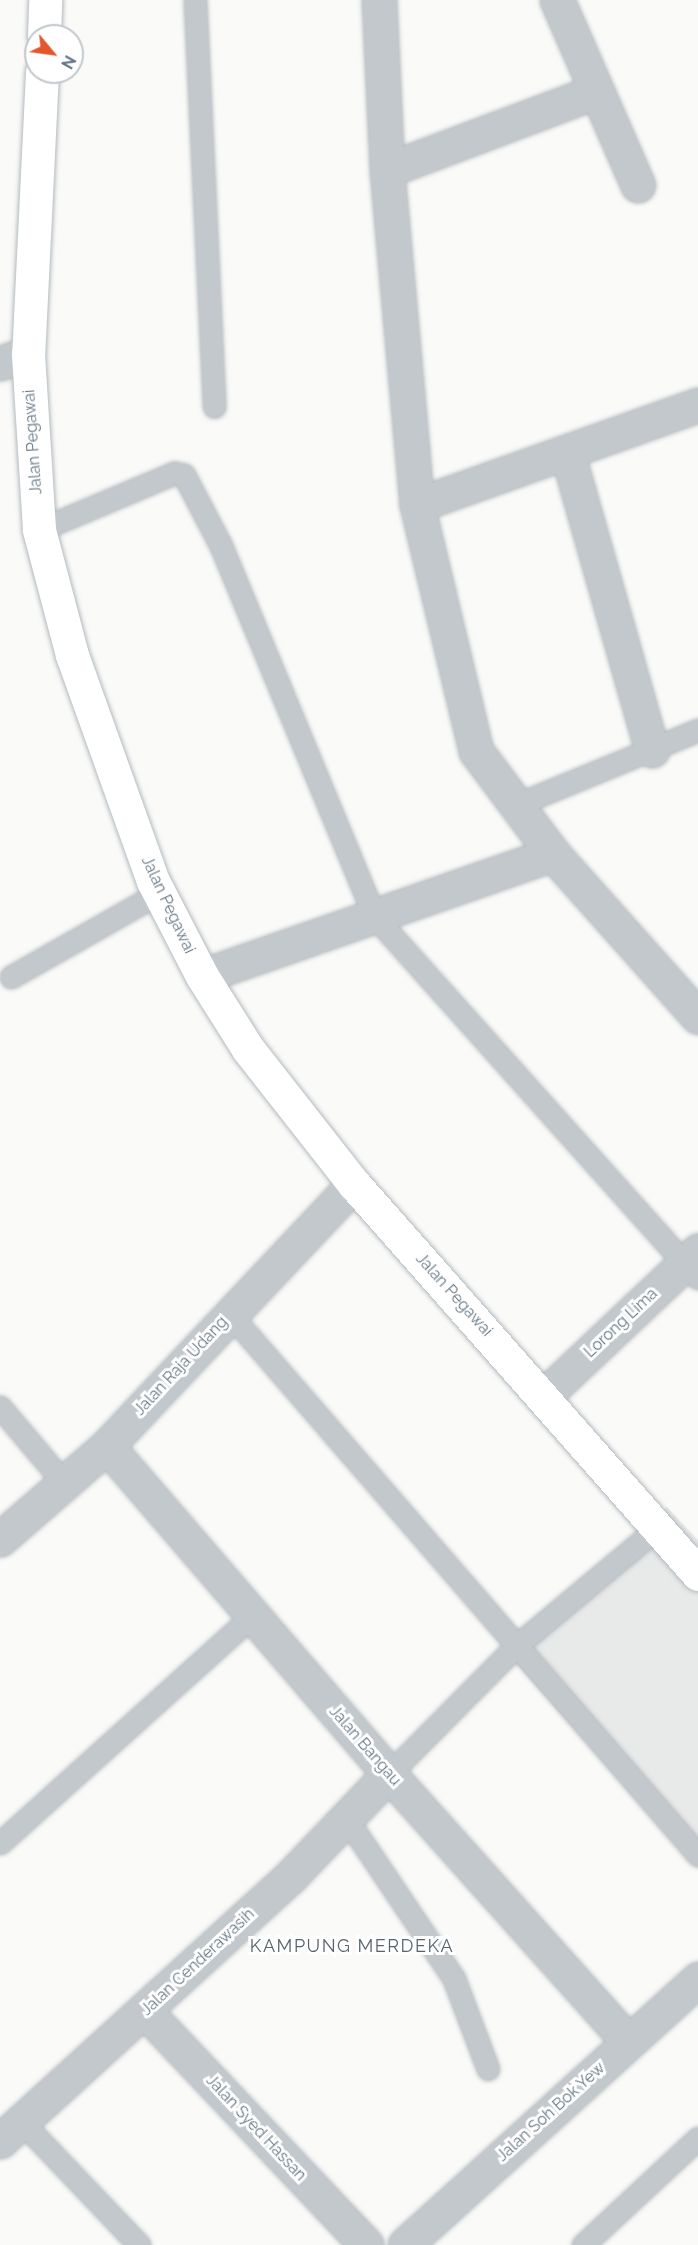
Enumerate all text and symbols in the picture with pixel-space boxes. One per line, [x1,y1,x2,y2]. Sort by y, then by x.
north arrow [24,24,84,84]
text: N [57,52,80,72]
street label: Jalan Pegawai [20,389,46,495]
street label: Jalan Pegawai [137,853,199,957]
street label: Jalan Pegawai [412,1249,496,1341]
street label: Lorong Lima [580,1284,662,1362]
street label: Jalan Raja Udang [130,1313,232,1419]
street label: Jalan Bangau [325,1702,405,1790]
street label: Jalan Cenderawasih [137,1905,259,2019]
district label: KAMPUNG MERDEKA [250,1935,454,1957]
street label: Jalan Soh Bok Yew [493,2058,609,2166]
street label: Jalan Syed Hassan [202,2071,310,2185]

